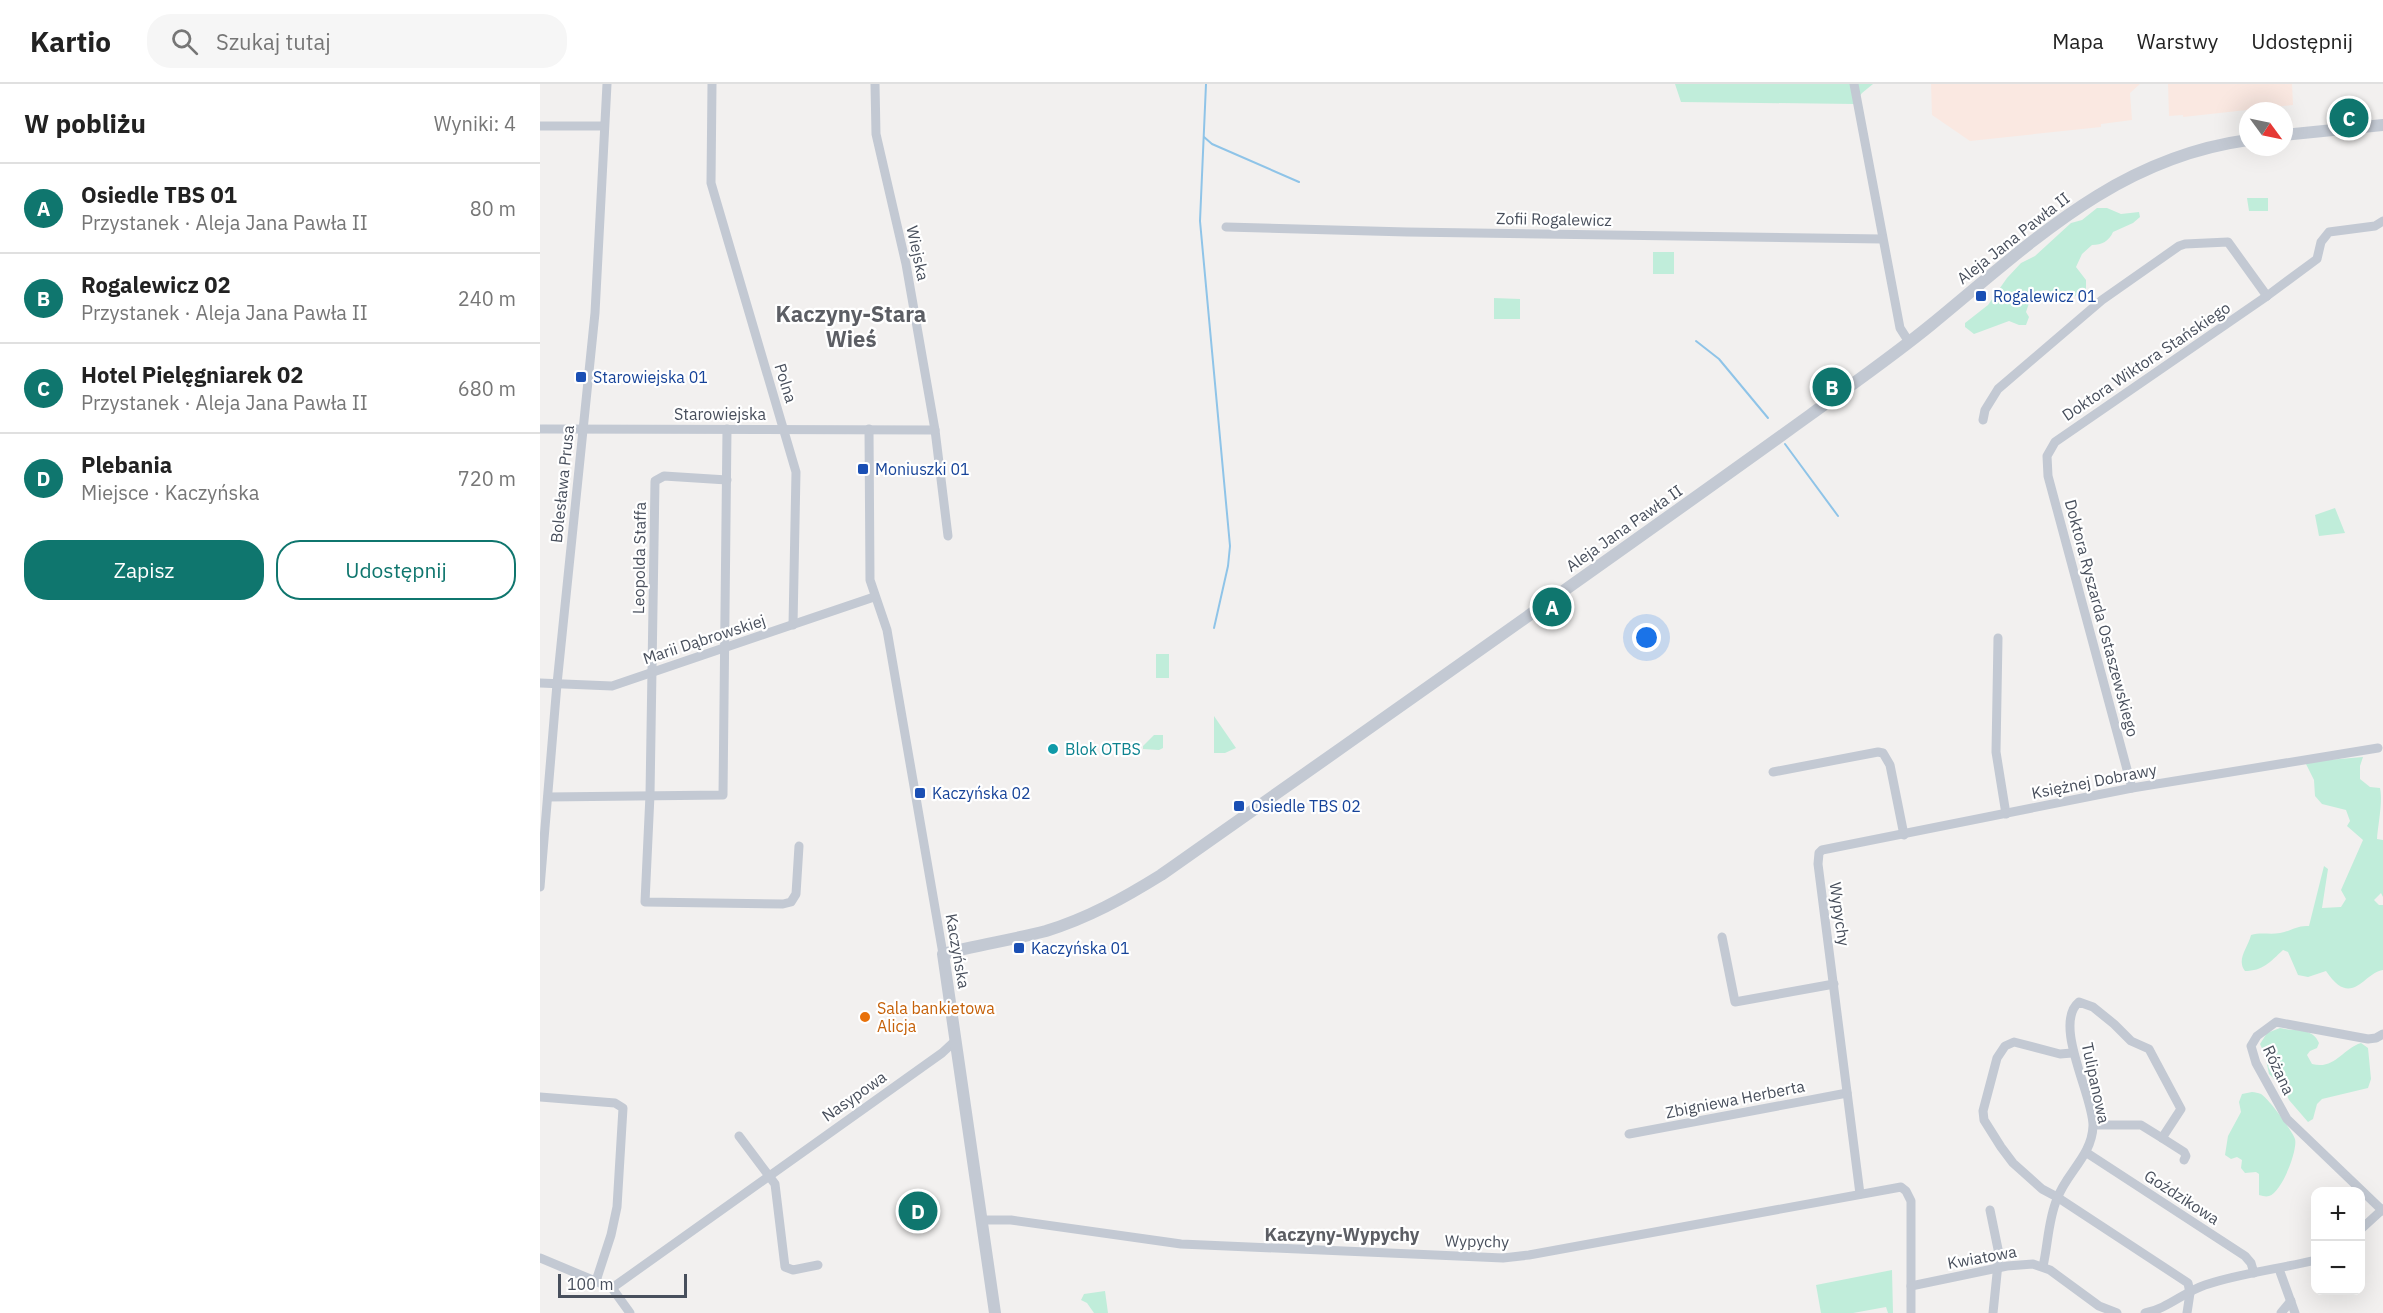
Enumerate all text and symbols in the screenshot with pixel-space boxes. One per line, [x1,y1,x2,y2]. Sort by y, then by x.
search box [147,14,567,68]
text: Kartio [30,23,111,60]
icon: search [168,25,201,58]
text: Szukaj tutaj [216,27,331,56]
text: Mapa [2052,27,2104,55]
text: Warstwy [2137,27,2218,55]
text: Udostępnij [2251,27,2353,55]
pin: C [2330,96,2368,141]
north arrow [2239,102,2293,156]
text: W pobliżu [24,106,146,140]
text: Wyniki: 4 [434,110,516,137]
text: Osiedle TBS 01 [81,180,237,209]
street label: Aleja Jana Pawła II [1953,188,2073,288]
text: A [37,195,50,222]
text: 80 m [470,195,516,222]
street label: Zofii Rogalewicz [1496,208,1612,230]
text: Przystanek · Aleja Jana Pawła II [81,209,368,236]
street label: Wiejska [902,224,934,283]
text: Rogalewicz 02 [81,270,231,299]
text: B [37,285,50,312]
text: 240 m [458,285,516,312]
place label: Rogalewicz 01 [1993,286,2097,306]
marker: Rogalewicz 01 [1974,289,1988,303]
street label: Doktora Wiktora Stańskiego [2058,297,2234,425]
text: Przystanek · Aleja Jana Pawła II [81,299,368,326]
district label: Kaczyny-Stara Wieś [776,299,926,353]
text: Hotel Pielęgniarek 02 [81,360,303,389]
street label: Polna [771,361,802,406]
pin: B [1812,364,1852,410]
place label: Starowiejska 01 [593,367,708,387]
marker: Starowiejska 01 [574,370,588,384]
text: C [37,375,50,402]
text: 680 m [458,375,516,402]
text: Przystanek · Aleja Jana Pawła II [81,389,368,416]
street label: Starowiejska [674,404,766,424]
street label: Bolesława Prusa [546,424,578,544]
text: Plebania [81,450,172,479]
place label: Moniuszki 01 [875,459,970,479]
marker: Moniuszki 01 [856,462,870,476]
text: D [37,465,50,492]
text: 720 m [458,465,516,492]
text: Miejsce · Kaczyńska [81,479,259,506]
street label: Aleja Jana Pawła II [1562,480,1686,576]
street label: Doktora Ryszarda Ostaszewskiego [2061,497,2143,739]
street label: Leopolda Staffa [628,501,650,614]
button: Zapisz [24,540,264,600]
button: Udostępnij [276,540,516,600]
pin: A [1532,584,1572,630]
street label: Marii Dąbrowskiej [640,610,768,668]
your location [1632,623,1661,652]
place label: Blok OTBS [1065,739,1141,759]
marker: Blok OTBS [1046,742,1060,756]
street label: Księżnej Dobrawy [2030,759,2158,803]
place label: Kaczyńska 02 [932,783,1031,803]
marker: Kaczyńska 02 [913,786,927,800]
place label: Osiedle TBS 02 [1251,796,1361,816]
marker: Osiedle TBS 02 [1232,799,1246,813]
street label: Wypychy [1826,881,1854,947]
street label: Kaczyńska [942,912,974,990]
place label: Kaczyńska 01 [1031,938,1130,958]
marker: Kaczyńska 01 [1012,941,1026,955]
place label: Sala bankietowa Alicja [877,998,995,1036]
marker: Sala bankietowa Alicja [858,1010,872,1024]
street label: Tulipanowa [2078,1041,2114,1126]
street label: Różana [2259,1042,2299,1098]
street label: Nasypowa [818,1066,890,1125]
street label: Zbigniewa Herberta [1664,1076,1807,1122]
street label: Goździkowa [2141,1165,2224,1229]
map controls [2311,1187,2365,1295]
button: + [2311,1187,2365,1241]
pin: D [898,1188,938,1234]
district label: Kaczyny-Wypychy [1265,1223,1420,1246]
street label: Wypychy [1445,1230,1509,1252]
street label: Kwiatowa [1946,1241,2019,1273]
button: − [2311,1241,2365,1295]
scale bar [558,1271,687,1298]
text: 100 m [567,1274,614,1294]

